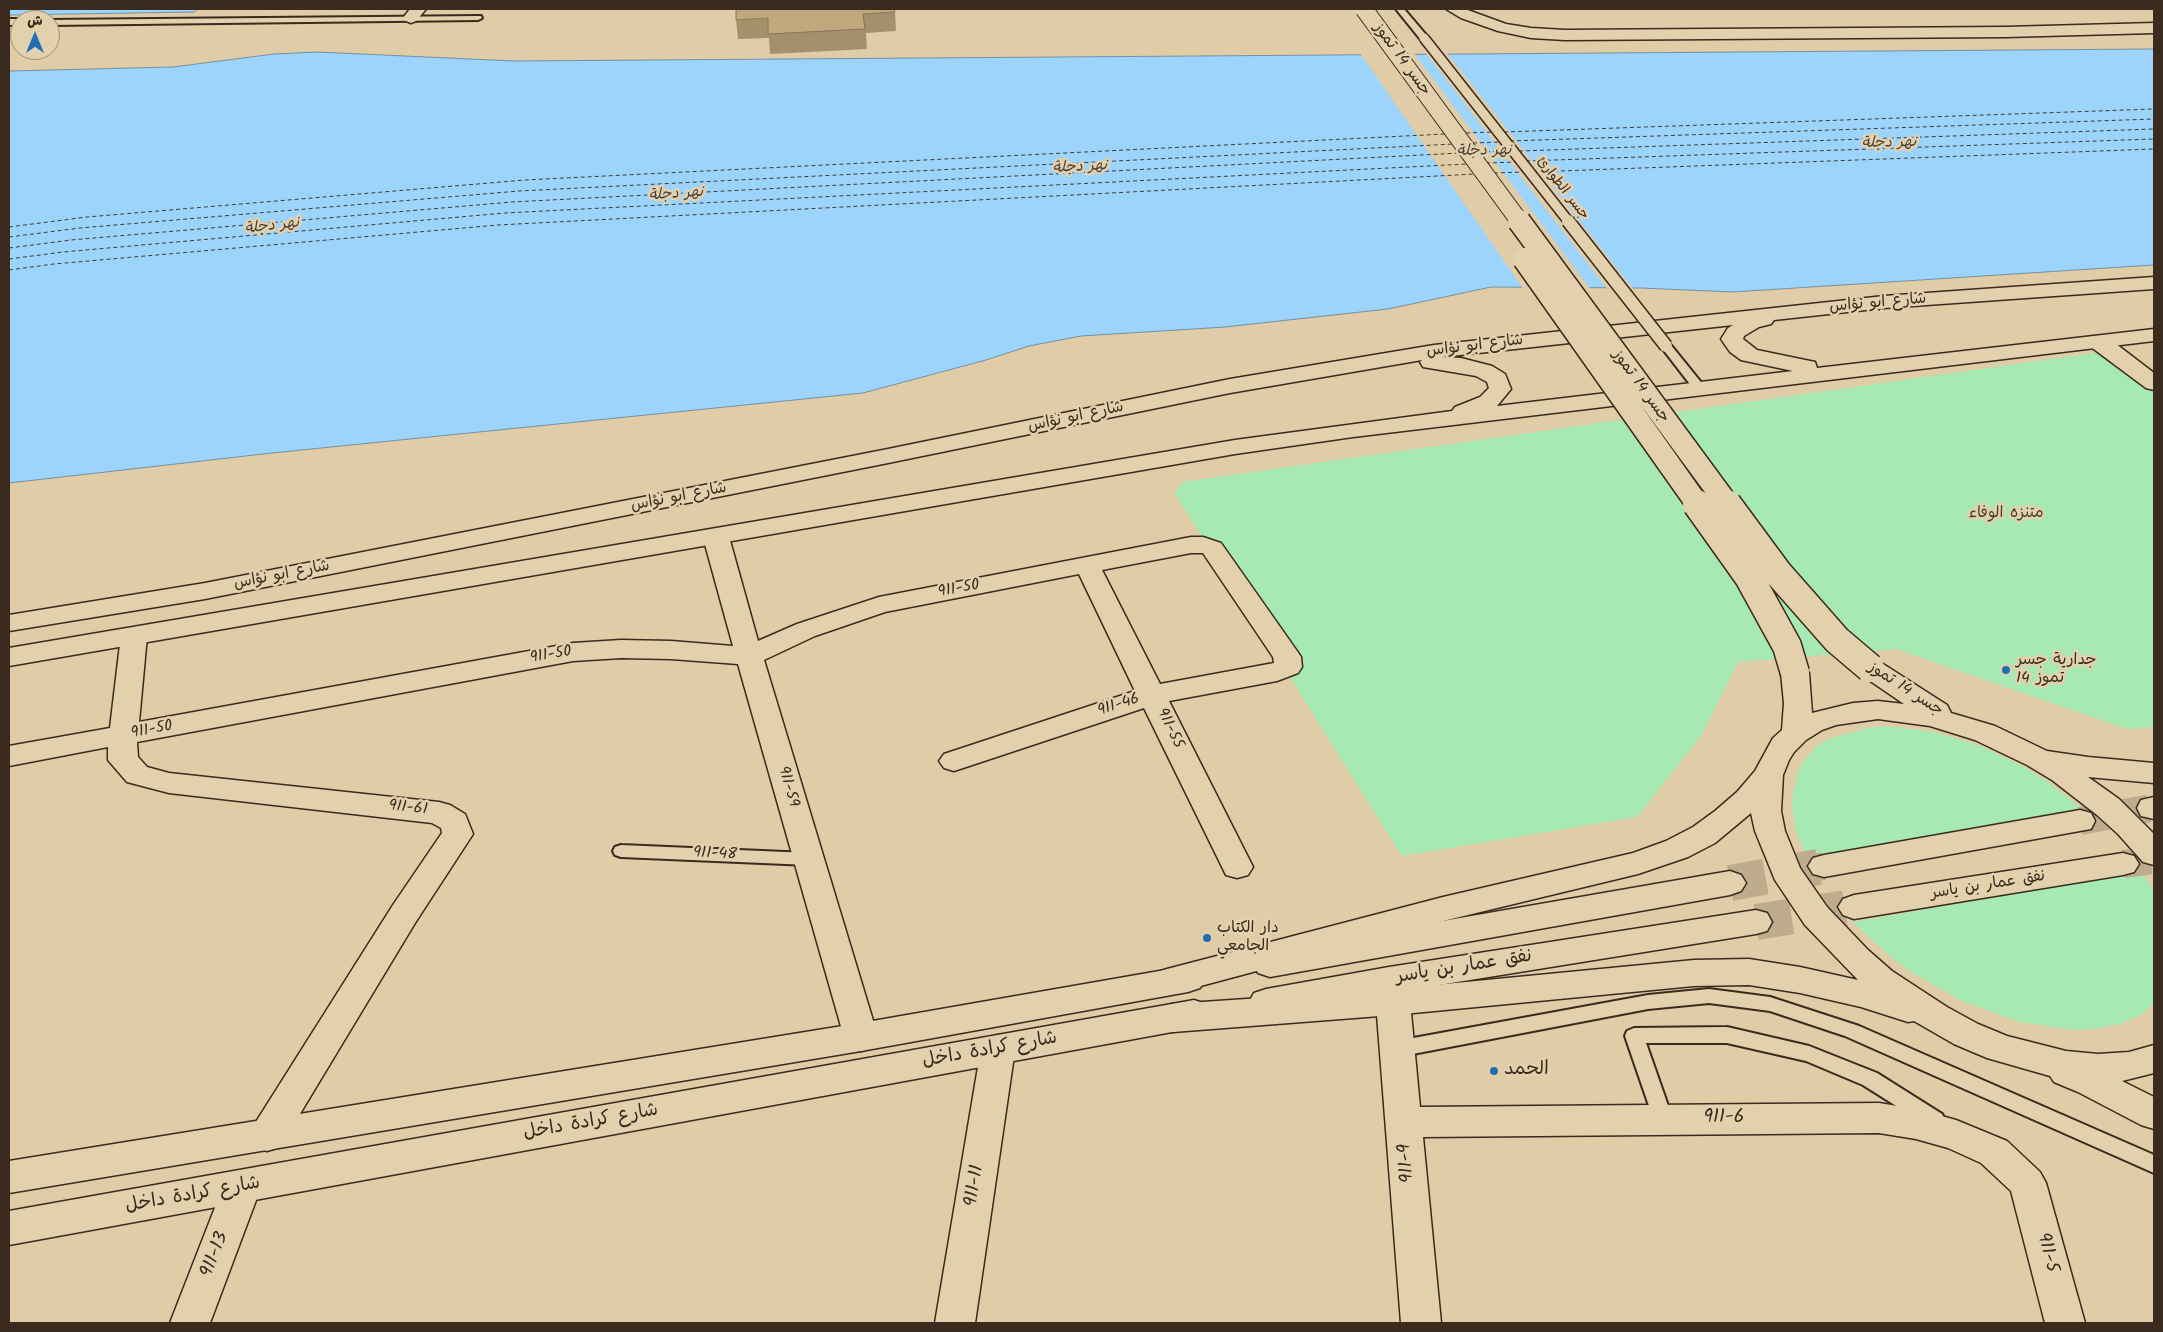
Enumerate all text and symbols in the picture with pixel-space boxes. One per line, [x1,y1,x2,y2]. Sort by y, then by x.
north arrow [10,10,60,60]
text: ش [27,10,43,32]
street label: جسر 14 تموز [1368,20,1434,100]
water label: نهر دجلة [1861,135,1917,153]
water label: نهر دجلة [1456,143,1512,161]
street label: جسر الطوارئ [1532,154,1592,224]
water label: نهر دجلة [1052,158,1108,178]
water label: نهر دجلة [648,184,704,206]
water label: نهر دجلة [244,215,300,239]
street label: شارع ابو نؤاس [1829,290,1927,318]
street label: شارع ابو نؤاس [1426,332,1524,362]
street label: جسر 14 تموز [1607,347,1673,427]
street label: شارع ابو نؤاس [1026,399,1126,437]
street label: شارع ابو نؤاس [629,479,729,517]
park label: متنزه الوفاء [1968,504,2044,524]
street label: شارع ابو نؤاس [232,557,332,595]
street label: 911-50 [937,577,981,603]
street label: 911-50 [529,643,573,669]
place label: جدارية جسر 14 تموز [2016,651,2097,689]
street label: جسر 14 تموز [1864,659,1946,721]
marker: جدارية جسر 14 تموز [2000,664,2012,676]
street label: 911-46 [1096,690,1142,722]
street label: 911-55 [1151,706,1187,752]
street label: 911-50 [130,718,174,744]
street label: 911-59 [772,764,802,810]
street label: 911-61 [388,797,428,821]
street label: 911-48 [693,844,737,866]
street label: نفق عمار بن ياسر [1929,867,2047,905]
place label: دار الكتاب الجامعي [1217,919,1279,957]
marker: دار الكتاب الجامعي [1201,932,1213,944]
street label: نفق عمار بن ياسر [1394,946,1534,990]
street label: شارع كرادة داخل [921,1028,1059,1074]
place label: الحمد [1504,1060,1549,1082]
marker: الحمد [1488,1065,1500,1077]
street label: شارع كرادة داخل [522,1100,660,1146]
street label: 911-6 [1704,1108,1744,1130]
street label: 911-9 [1395,1142,1421,1184]
street label: 911-11 [961,1164,991,1208]
street label: شارع كرادة داخل [124,1173,262,1219]
street label: 911-13 [197,1229,235,1281]
street label: 911-5 [2030,1231,2062,1275]

